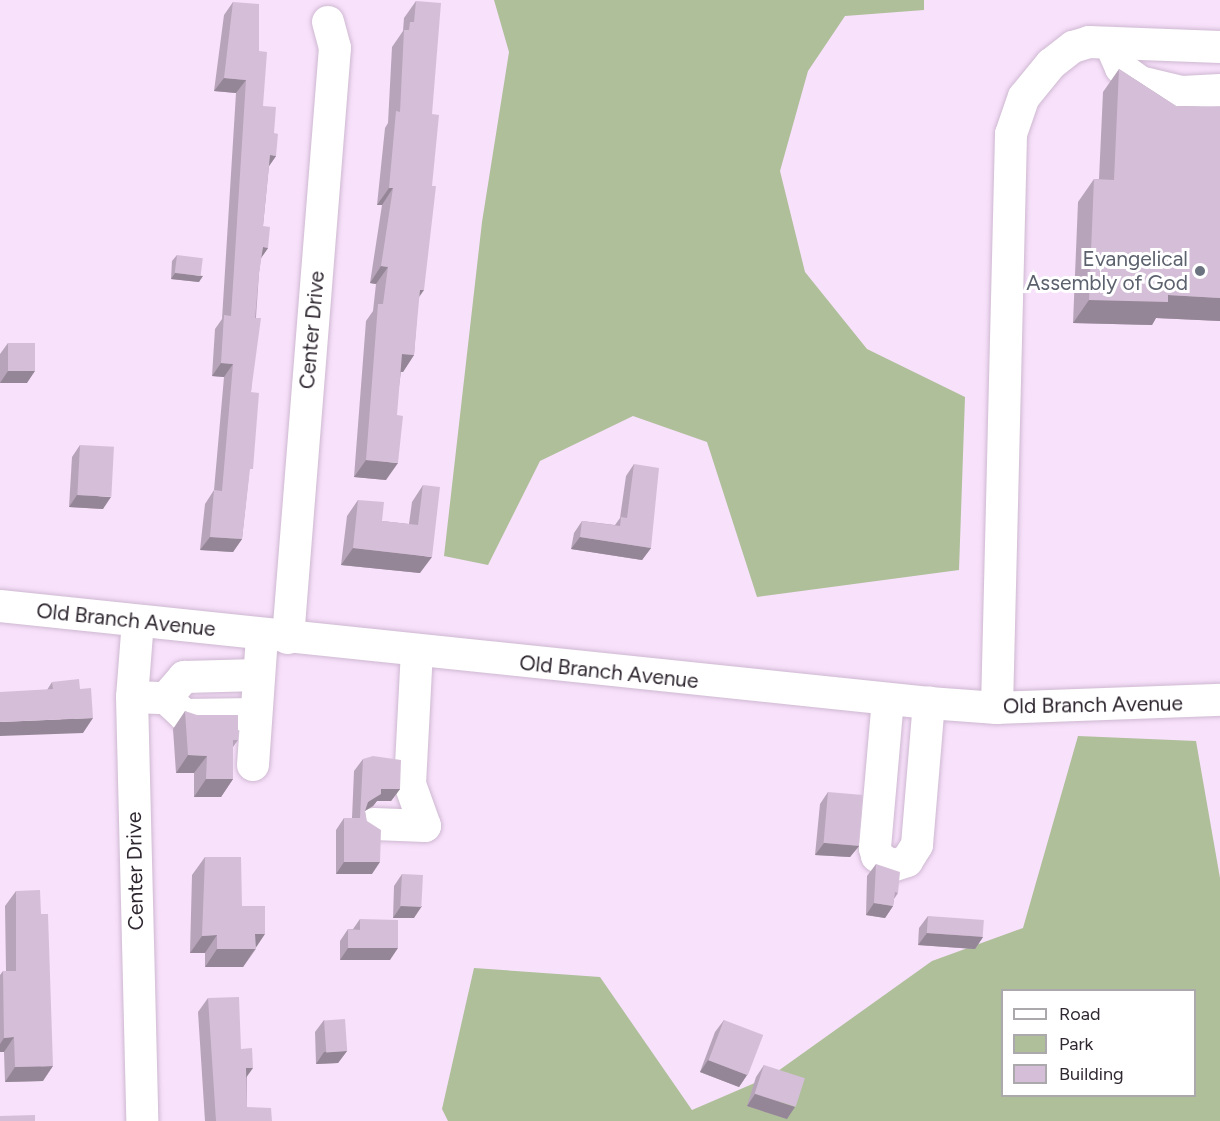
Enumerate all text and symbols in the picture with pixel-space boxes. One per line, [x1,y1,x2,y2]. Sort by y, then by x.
place label: Evangelical Assembly of God [1026,246,1188,296]
marker: Evangelical Assembly of God [1193,264,1207,278]
street label: Center Drive [294,270,330,390]
street label: Old Branch Avenue [35,598,217,642]
street label: Old Branch Avenue [518,650,700,694]
street label: Old Branch Avenue [1003,691,1183,719]
street label: Center Drive [121,812,149,930]
legend [1001,989,1196,1097]
text: Road [1059,1003,1100,1025]
text: Park [1059,1033,1093,1055]
text: Building [1059,1063,1124,1085]

